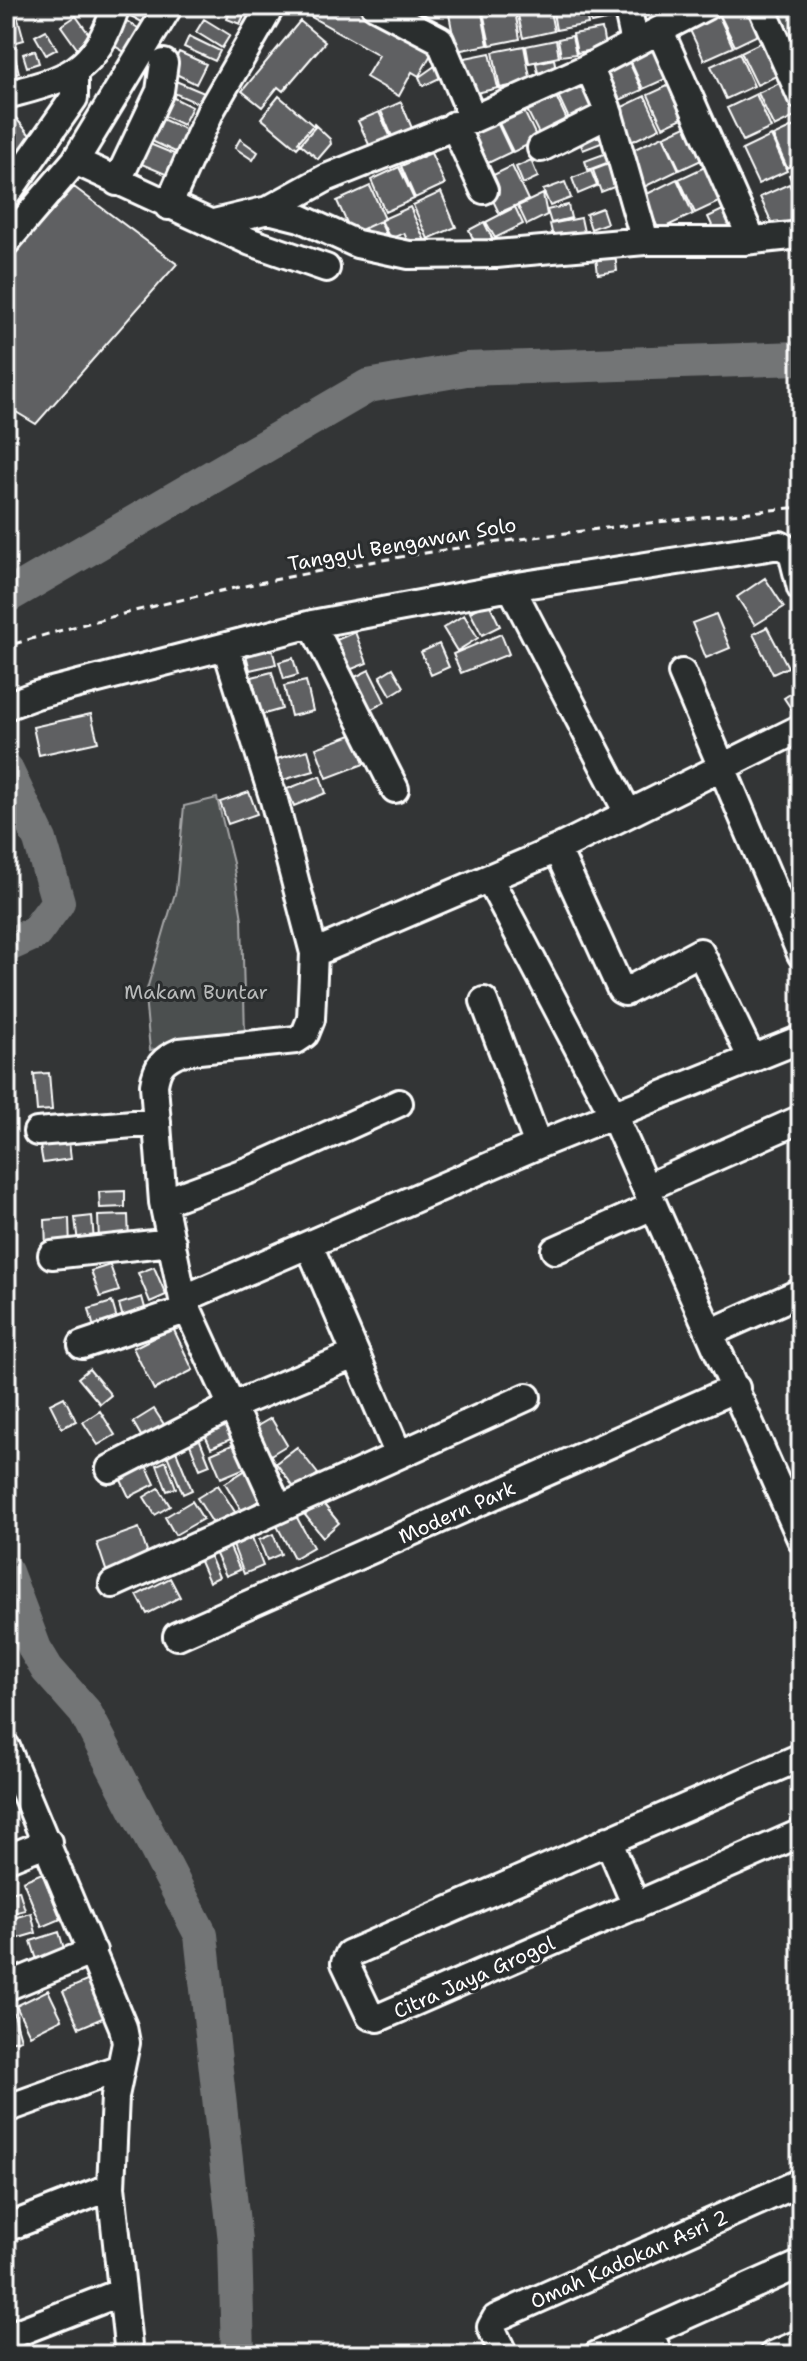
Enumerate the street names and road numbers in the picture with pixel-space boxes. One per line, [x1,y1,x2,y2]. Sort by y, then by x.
street label: Tanggul Bengawan Solo [286,511,518,577]
street label: Modern Park [394,1475,520,1549]
street label: Citra Jaya Grogol [389,1930,559,2024]
street label: Omah Kadokan Asri 2 [526,2204,732,2314]

